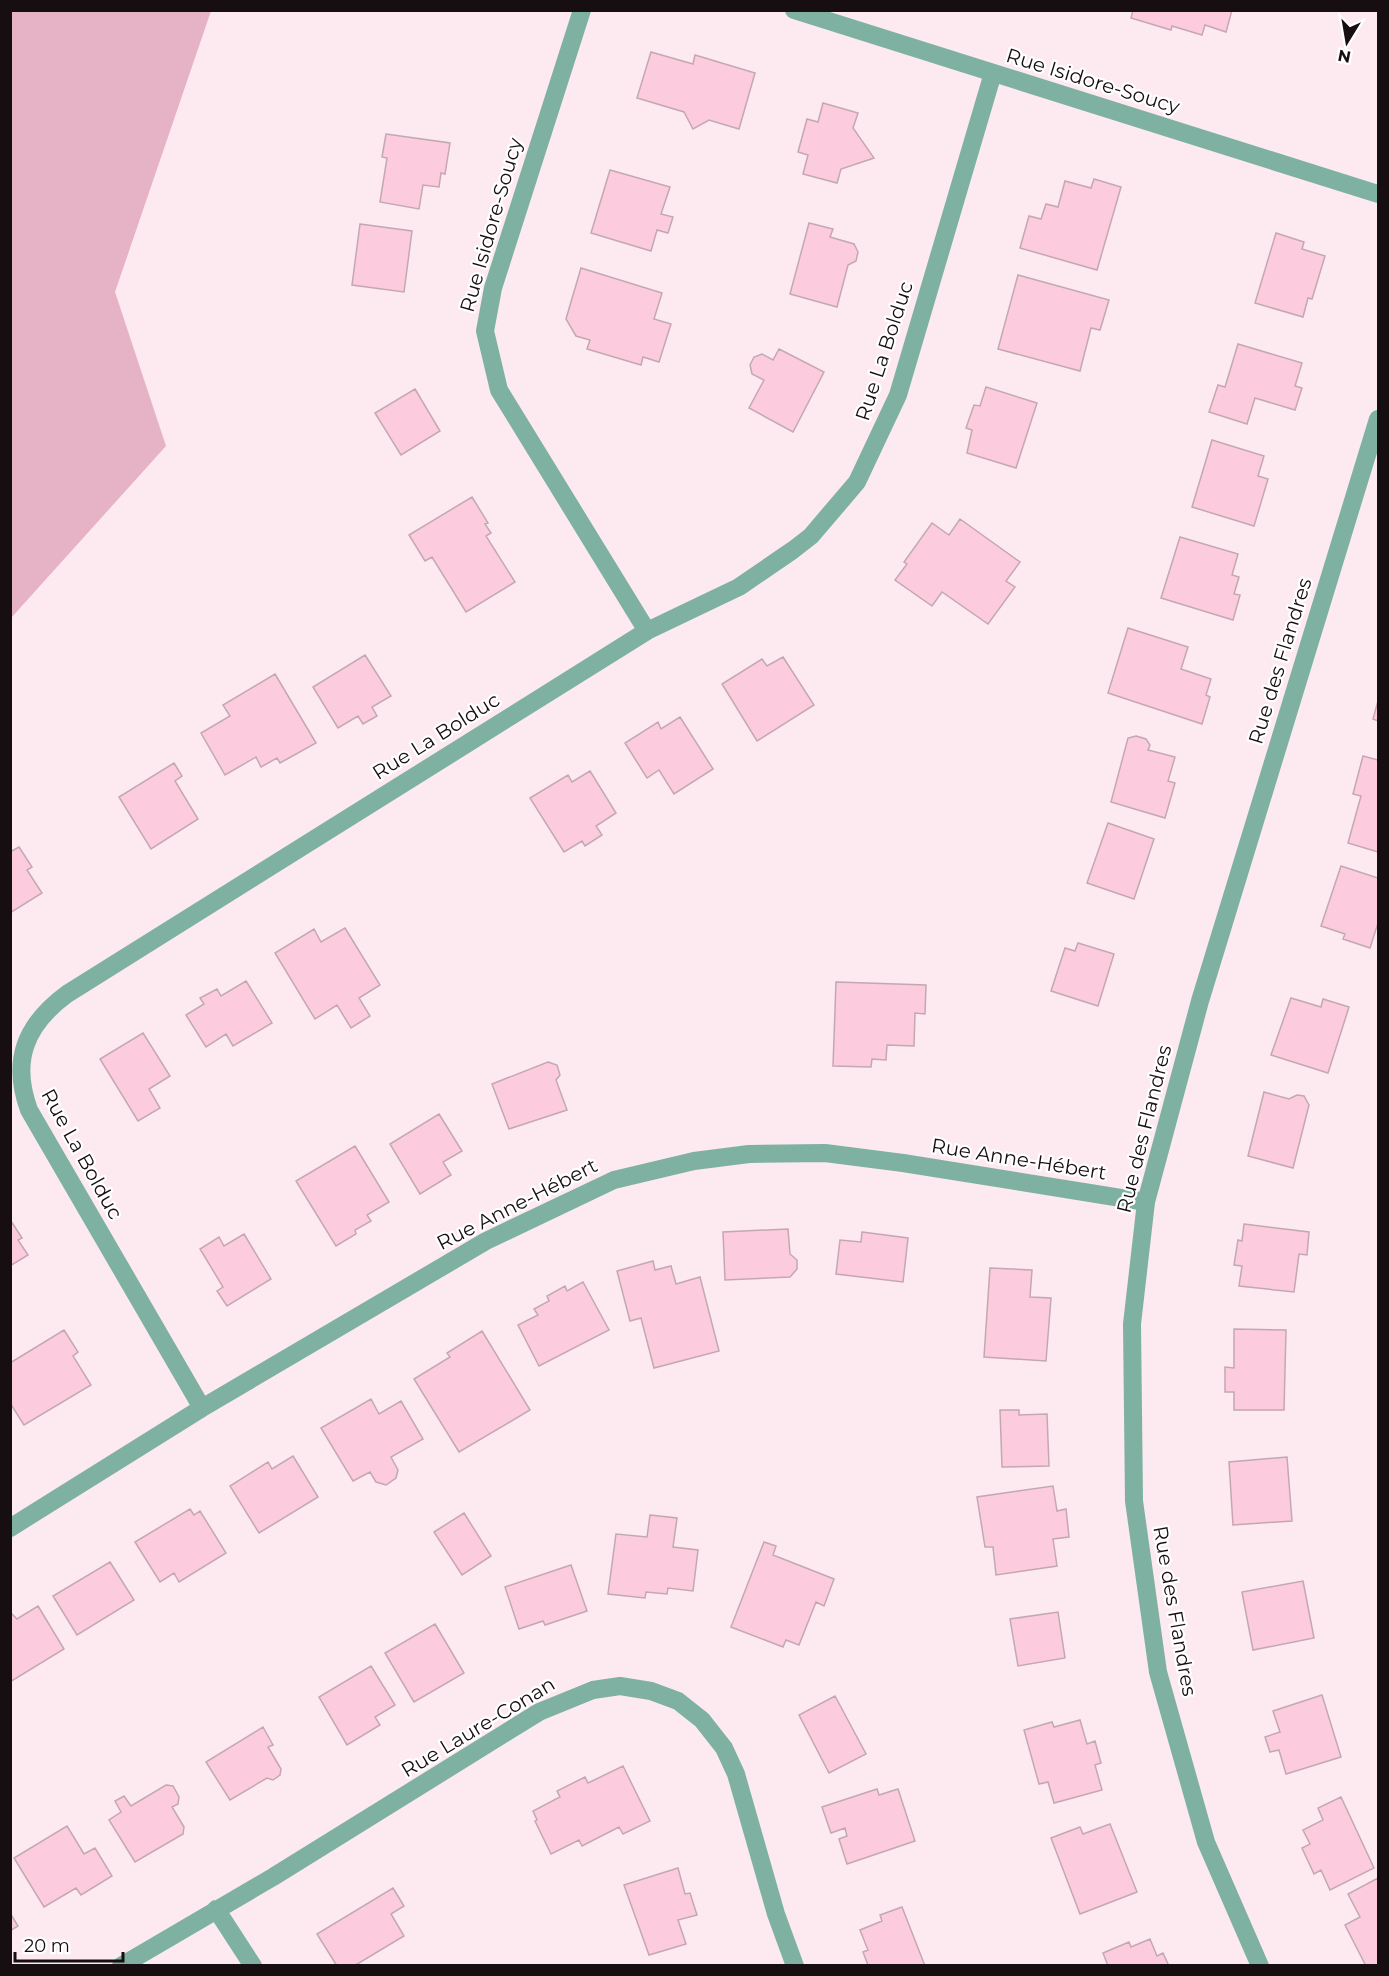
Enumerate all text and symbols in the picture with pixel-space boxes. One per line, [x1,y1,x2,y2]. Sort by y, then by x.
north arrow [1317,12,1377,72]
street label: Rue Isidore-Soucy [1003,43,1183,119]
text: N [1336,46,1352,67]
street label: Rue Isidore-Soucy [455,135,527,315]
street label: Rue La Bolduc [850,278,918,424]
street label: Rue des Flandres [1243,575,1317,747]
street label: Rue La Bolduc [368,687,504,785]
street label: Rue des Flandres [1112,1042,1177,1216]
street label: Rue La Bolduc [36,1085,128,1223]
street label: Rue Anne-Hébert [930,1133,1108,1185]
street label: Rue Anne-Hébert [433,1153,601,1255]
street label: Rue des Flandres [1148,1524,1202,1698]
street label: Rue Laure-Conan [397,1672,559,1782]
scale bar [15,1925,123,1963]
text: 20 m [24,1935,70,1957]

